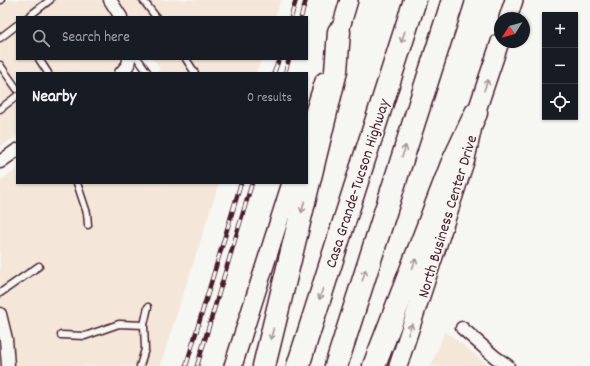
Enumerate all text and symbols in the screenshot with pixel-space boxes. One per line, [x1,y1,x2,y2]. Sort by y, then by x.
north arrow [494,12,530,48]
map controls [542,12,578,120]
button: + [542,12,578,48]
search box [16,16,308,60]
icon: search [30,27,52,49]
text: Search here [62,27,130,49]
one-way arrow [399,30,406,43]
button: − [542,48,578,84]
one-way arrow [482,79,490,91]
button: locate [542,84,578,120]
text: Nearby [32,86,76,110]
text: 0 results [247,89,292,108]
street label: Casa Grande-Tucson Highway [320,96,397,271]
street label: North Business Center Drive [413,132,484,301]
one-way arrow [401,145,408,158]
one-way arrow [298,200,306,213]
one-way arrow [410,259,418,271]
one-way arrow [361,269,368,282]
one-way arrow [317,288,324,301]
one-way arrow [407,323,414,336]
one-way arrow [268,327,276,340]

